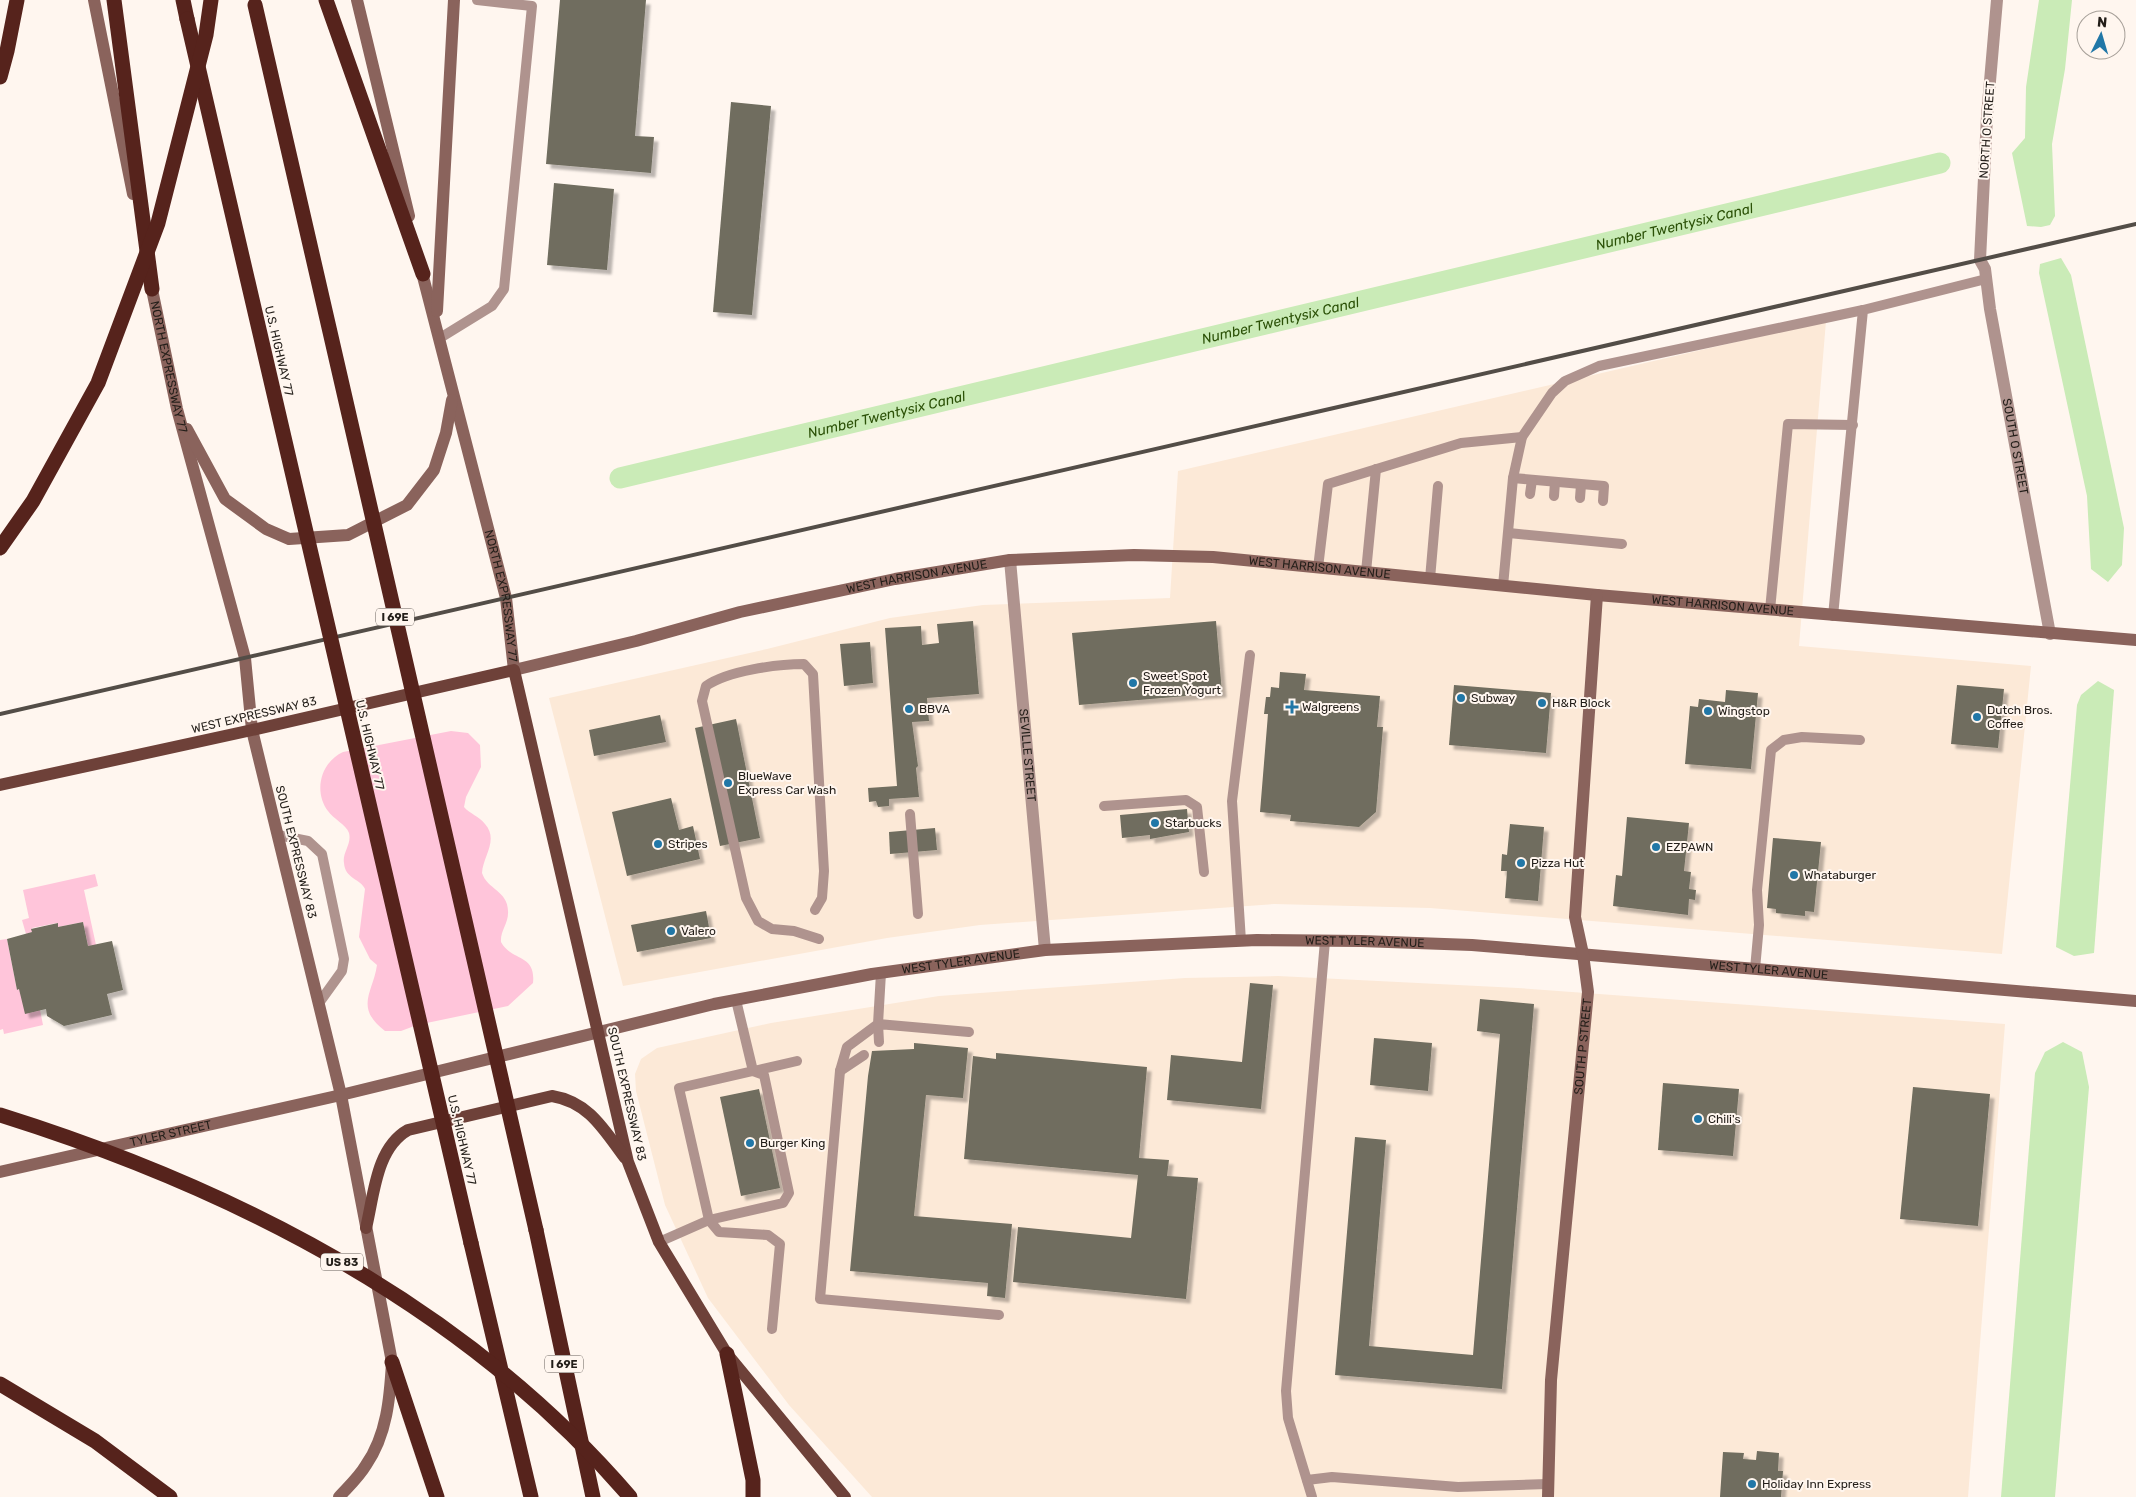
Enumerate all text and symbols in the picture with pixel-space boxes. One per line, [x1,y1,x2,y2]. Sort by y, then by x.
north arrow [2076,10,2126,60]
text: N [2096,14,2108,31]
street label: NORTH O STREET [1977,81,1997,179]
water label: Number Twentysix Canal [1594,200,1756,254]
water label: Number Twentysix Canal [1200,294,1362,348]
street label: NORTH EXPRESSWAY 77 [148,300,190,434]
street label: U.S. HIGHWAY 77 [262,304,296,398]
water label: Number Twentysix Canal [806,388,968,442]
street label: SOUTH O STREET [2000,397,2031,496]
street label: NORTH EXPRESSWAY 77 [482,528,520,663]
street label: WEST HARRISON AVENUE [1248,554,1391,582]
street label: WEST HARRISON AVENUE [845,557,988,596]
street label: WEST HARRISON AVENUE [1651,593,1795,618]
road number: I 69E [376,608,414,626]
place label: Sweet Spot Frozen Yogurt [1143,669,1221,697]
marker: Sweet Spot Frozen Yogurt [1127,677,1139,689]
place label: Subway [1471,691,1516,705]
marker: Subway [1455,692,1467,704]
street label: WEST EXPRESSWAY 83 [190,694,318,736]
place label: H&R Block [1552,696,1611,710]
marker: H&R Block [1536,697,1548,709]
street label: U.S. HIGHWAY 77 [353,698,387,792]
place label: Walgreens [1302,700,1359,714]
marker: Walgreens [1286,701,1298,713]
place label: BBVA [919,702,950,716]
marker: BBVA [903,703,915,715]
place label: Dutch Bros. Coffee [1987,703,2053,731]
place label: Wingstop [1718,704,1770,718]
marker: Wingstop [1702,705,1714,717]
street label: SEVILLE STREET [1016,708,1039,802]
marker: Dutch Bros. Coffee [1971,711,1983,723]
place label: BlueWave Express Car Wash [738,769,836,797]
marker: BlueWave Express Car Wash [722,777,734,789]
street label: SOUTH EXPRESSWAY 83 [273,784,319,920]
place label: Starbucks [1165,816,1222,830]
marker: Starbucks [1149,817,1161,829]
place label: Stripes [668,837,708,851]
marker: Stripes [652,838,664,850]
place label: EZPAWN [1666,840,1713,854]
marker: EZPAWN [1650,841,1662,853]
place label: Pizza Hut [1531,856,1584,870]
marker: Pizza Hut [1515,857,1527,869]
place label: Whataburger [1804,868,1876,882]
marker: Whataburger [1788,869,1800,881]
place label: Valero [681,924,716,938]
marker: Valero [665,925,677,937]
street label: WEST TYLER AVENUE [1305,933,1425,950]
street label: WEST TYLER AVENUE [901,947,1021,977]
street label: WEST TYLER AVENUE [1708,958,1829,982]
street label: SOUTH P STREET [1571,998,1594,1095]
street label: SOUTH EXPRESSWAY 83 [605,1026,649,1162]
street label: U.S. HIGHWAY 77 [445,1093,479,1187]
place label: Chili's [1708,1112,1741,1126]
marker: Chili's [1692,1113,1704,1125]
street label: TYLER STREET [129,1117,213,1149]
place label: Burger King [760,1136,825,1150]
marker: Burger King [744,1137,756,1149]
road number: US 83 [321,1254,363,1270]
road number: I 69E [545,1356,583,1372]
place label: Holiday Inn Express [1762,1477,1871,1491]
marker: Holiday Inn Express [1746,1478,1758,1490]

